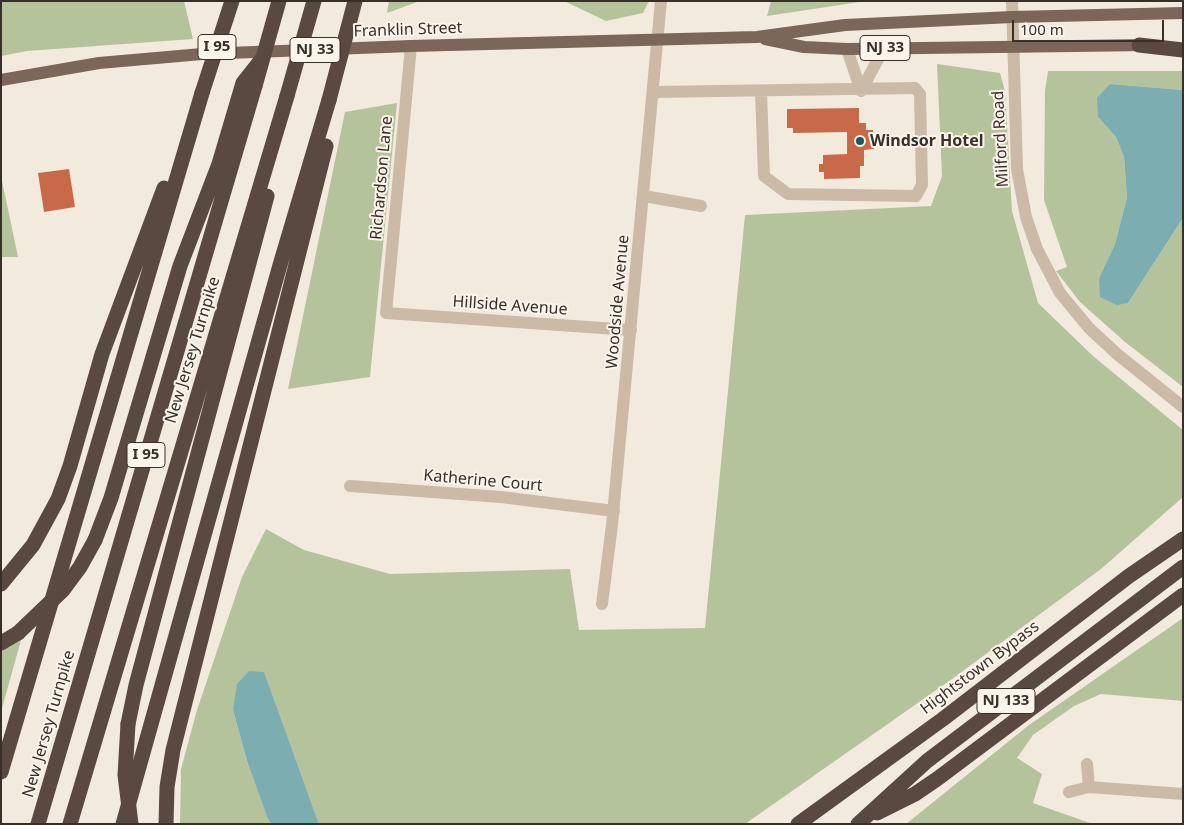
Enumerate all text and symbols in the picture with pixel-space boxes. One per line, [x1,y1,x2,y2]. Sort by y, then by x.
scale bar [1014,10,1166,42]
street label: Franklin Street [353,19,463,41]
text: 100 m [1020,19,1064,39]
road number: I 95 [198,34,236,60]
road number: NJ 33 [860,36,910,60]
road number: NJ 33 [290,38,340,62]
street label: Milford Road [989,90,1013,188]
street label: Richardson Lane [367,115,397,241]
place label: Windsor Hotel [870,131,984,151]
marker: Windsor Hotel [854,135,866,147]
street label: Woodside Avenue [603,234,633,370]
street label: New Jersey Turnpike [162,274,224,426]
street label: Hillside Avenue [452,292,568,320]
road number: I 95 [127,442,165,468]
street label: Katherine Court [423,466,543,496]
street label: Hightstown Bypass [917,617,1043,719]
street label: New Jersey Turnpike [19,648,79,800]
road number: NJ 133 [977,688,1035,714]

